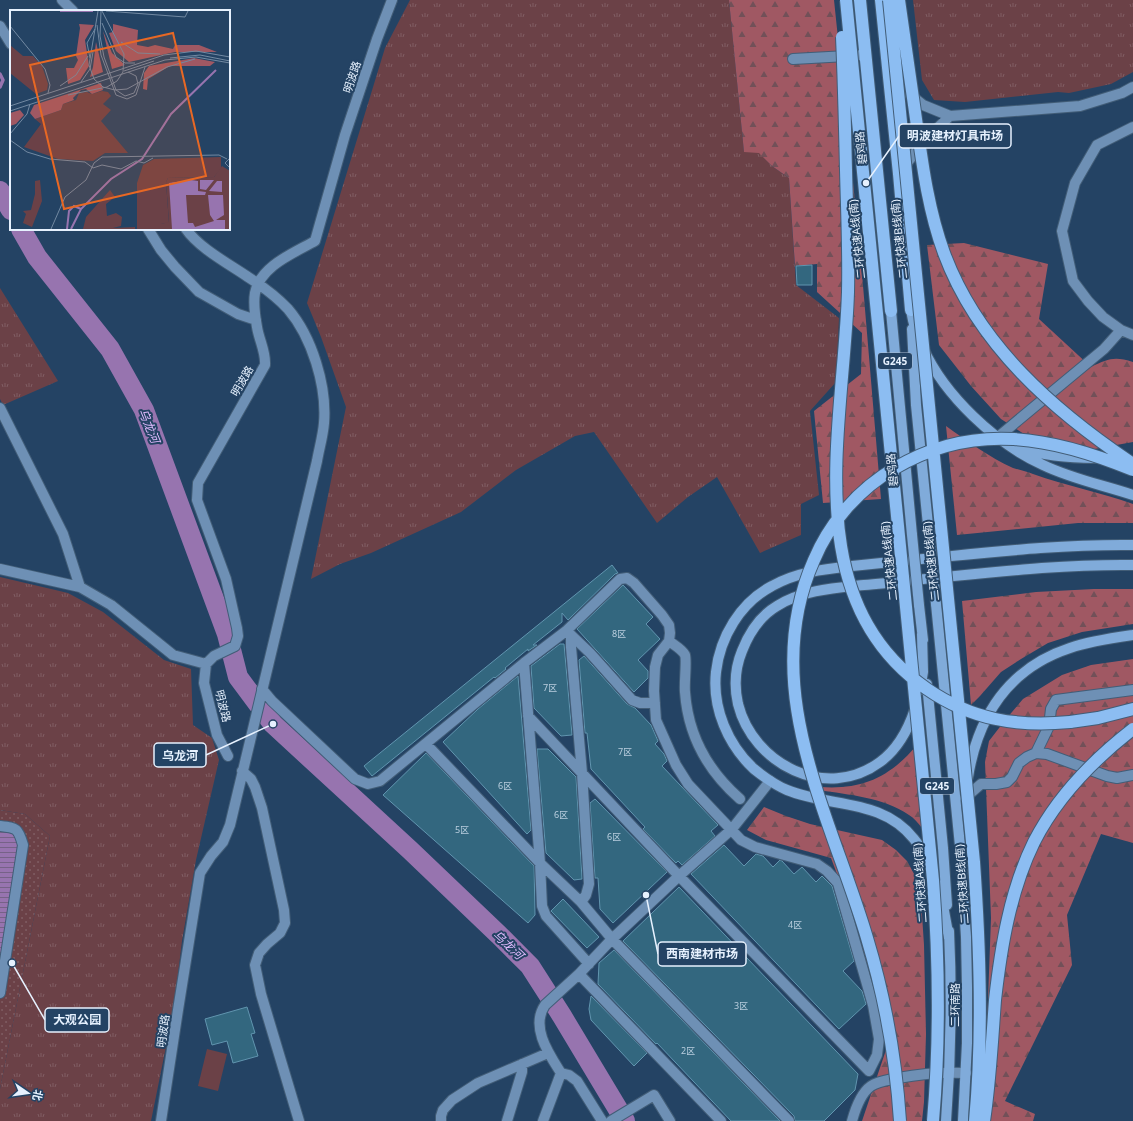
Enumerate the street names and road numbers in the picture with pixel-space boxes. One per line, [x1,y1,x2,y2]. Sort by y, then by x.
street label: 明波路 [339,59,364,95]
street label: 碧鸡路 [851,131,870,165]
street label: 二环快速A线(南) [845,199,868,279]
street label: 二环快速B线(南) [887,199,910,279]
road number: G245 [878,353,912,369]
street label: 明波路 [227,363,256,399]
street label: 碧鸡路 [882,453,901,487]
street label: 二环快速A线(南) [877,521,900,601]
street label: 二环快速B线(南) [919,521,942,601]
street label: 明波路 [212,688,235,724]
road number: G245 [920,778,954,794]
street label: 二环快速A线(南) [909,843,930,923]
street label: 二环快速B线(南) [951,844,972,924]
street label: 二环南路 [947,983,962,1027]
street label: 明波路 [153,1014,172,1048]

